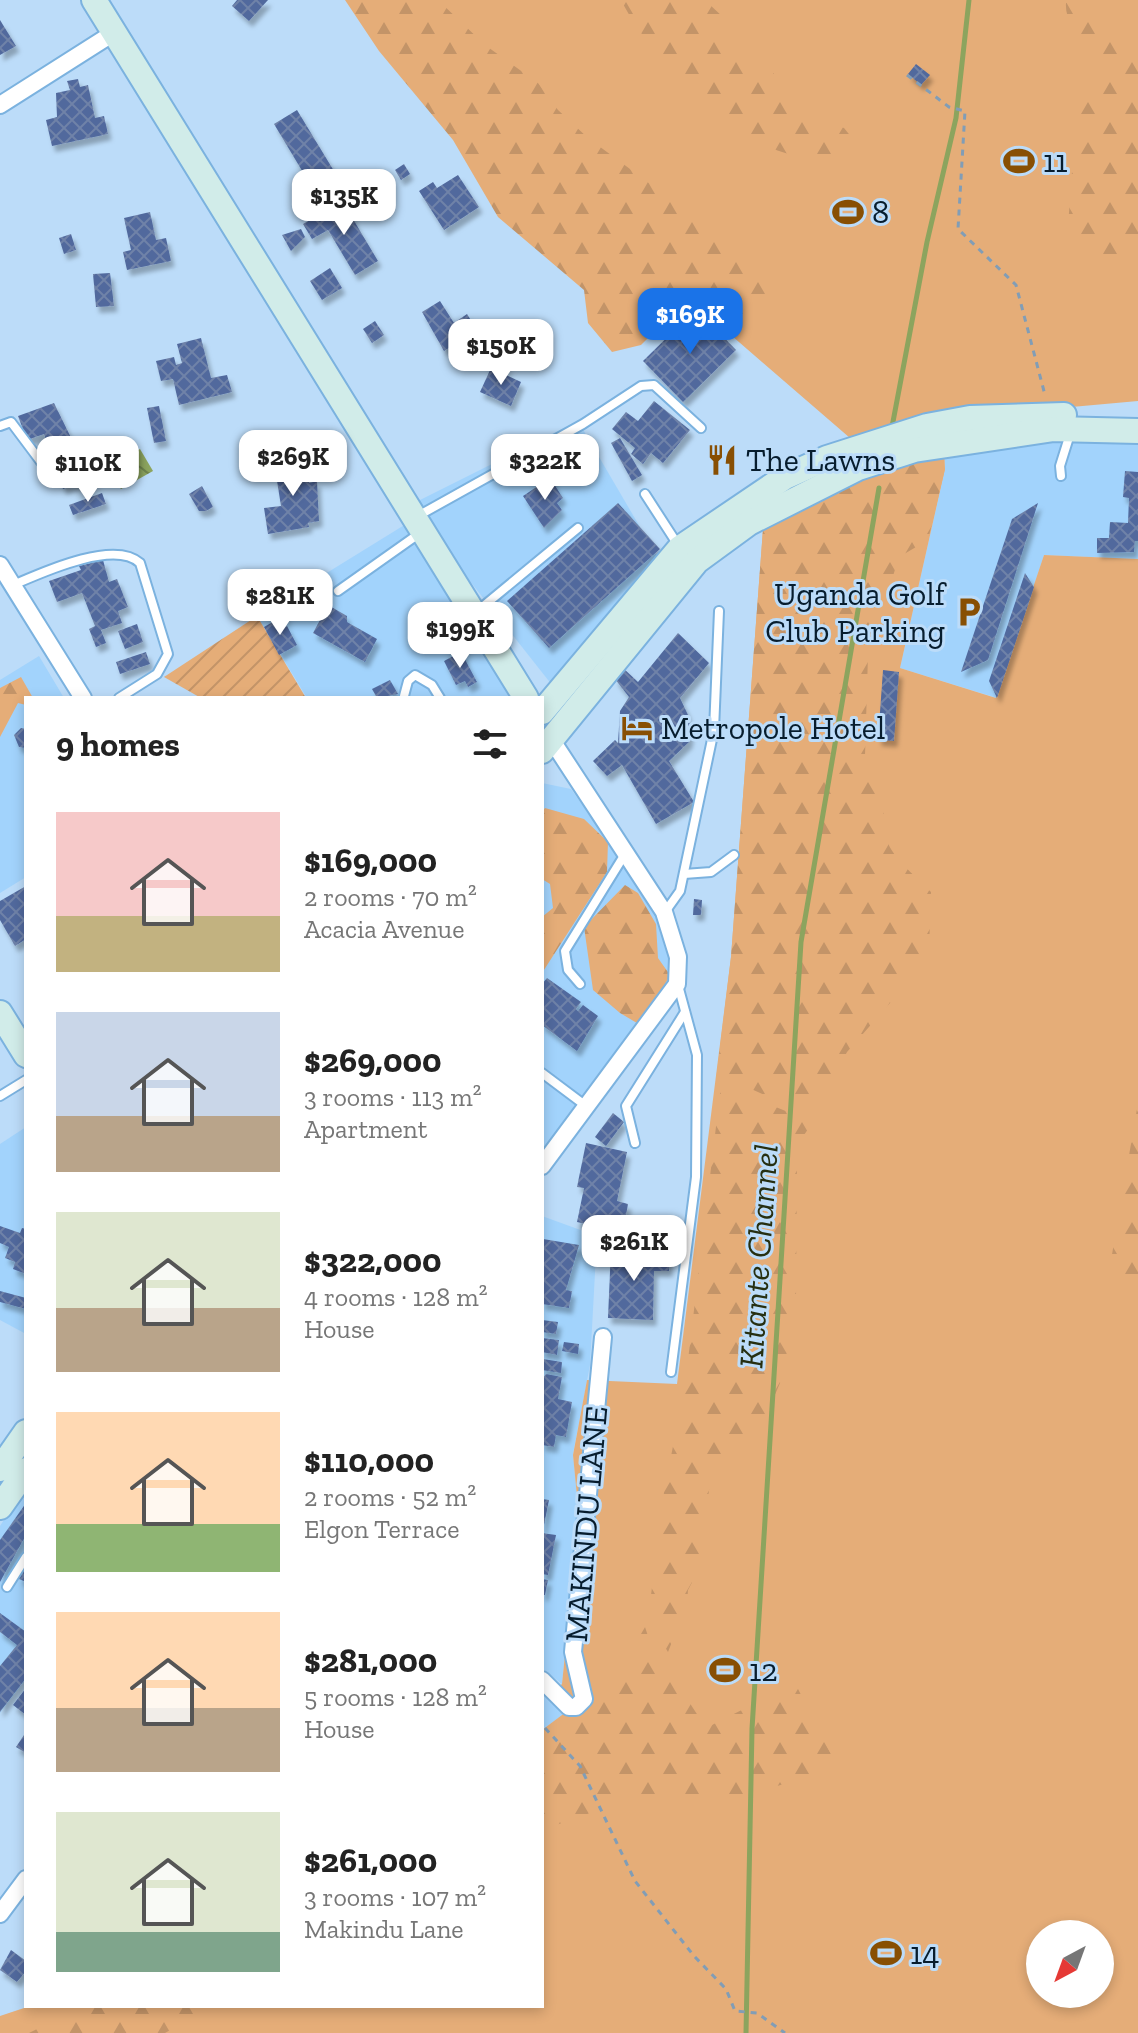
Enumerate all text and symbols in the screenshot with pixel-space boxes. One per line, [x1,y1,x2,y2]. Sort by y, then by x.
place label: 11 [1043,142,1068,180]
sports icon: 11 [1002,144,1036,178]
pin: $135K [288,169,400,237]
text: $135K [310,179,378,211]
place label: 8 [872,193,889,231]
sports icon: 8 [831,195,865,229]
pin: $169K [634,288,746,356]
text: $169K [656,298,724,330]
pin: $150K [445,319,557,387]
text: $150K [466,329,536,361]
pin: $269K [237,430,349,498]
pin: $322K [489,434,601,502]
pin: $110K [32,436,144,504]
text: $269K [257,440,329,472]
place label: The Lawns [746,441,895,479]
restaurant icon: The Lawns [705,443,739,477]
text: $322K [509,444,581,476]
text: $110K [55,446,121,478]
pin: $281K [224,569,336,637]
place label: Uganda Golf Club Parking [765,575,948,650]
text: $281K [246,579,314,611]
parking icon: Uganda Golf Club Parking [952,595,986,629]
pin: $199K [404,602,516,670]
text: $199K [426,612,494,644]
place label: Metropole Hotel [661,709,885,747]
hotel icon: Metropole Hotel [620,711,654,745]
icon: filters [468,722,512,766]
text: 9 homes [56,724,180,765]
text: $169,000 [304,840,437,881]
icon: home [120,844,216,940]
text: 2 rooms · 70 m² [304,881,477,913]
text: Acacia Avenue [304,913,464,945]
text: $269,000 [304,1040,442,1081]
icon: home [120,1044,216,1140]
text: 3 rooms · 113 m² [304,1081,482,1113]
text: Apartment [304,1113,427,1145]
water label: Kitante Channel [730,1143,787,1369]
pin: $261K [578,1215,690,1283]
text: $261K [600,1225,668,1257]
text: $322,000 [304,1240,442,1281]
icon: home [120,1244,216,1340]
text: 4 rooms · 128 m² [304,1281,488,1313]
text: House [304,1313,375,1345]
street label: MAKINDU LANE [557,1405,615,1643]
text: $110,000 [304,1440,434,1481]
icon: home [120,1444,216,1540]
text: 2 rooms · 52 m² [304,1481,476,1513]
text: Elgon Terrace [304,1513,459,1545]
text: $281,000 [304,1640,437,1681]
icon: home [120,1644,216,1740]
place label: 12 [749,1651,778,1689]
sports icon: 12 [708,1653,742,1687]
text: 5 rooms · 128 m² [304,1681,487,1713]
text: House [304,1713,375,1745]
text: $261,000 [304,1840,437,1881]
icon: home [120,1844,216,1940]
text: 3 rooms · 107 m² [304,1881,486,1913]
text: Makindu Lane [304,1913,464,1945]
north arrow [1026,1920,1114,2008]
map controls [1026,1920,1114,2008]
place label: 14 [910,1934,940,1972]
sports icon: 14 [869,1936,903,1970]

